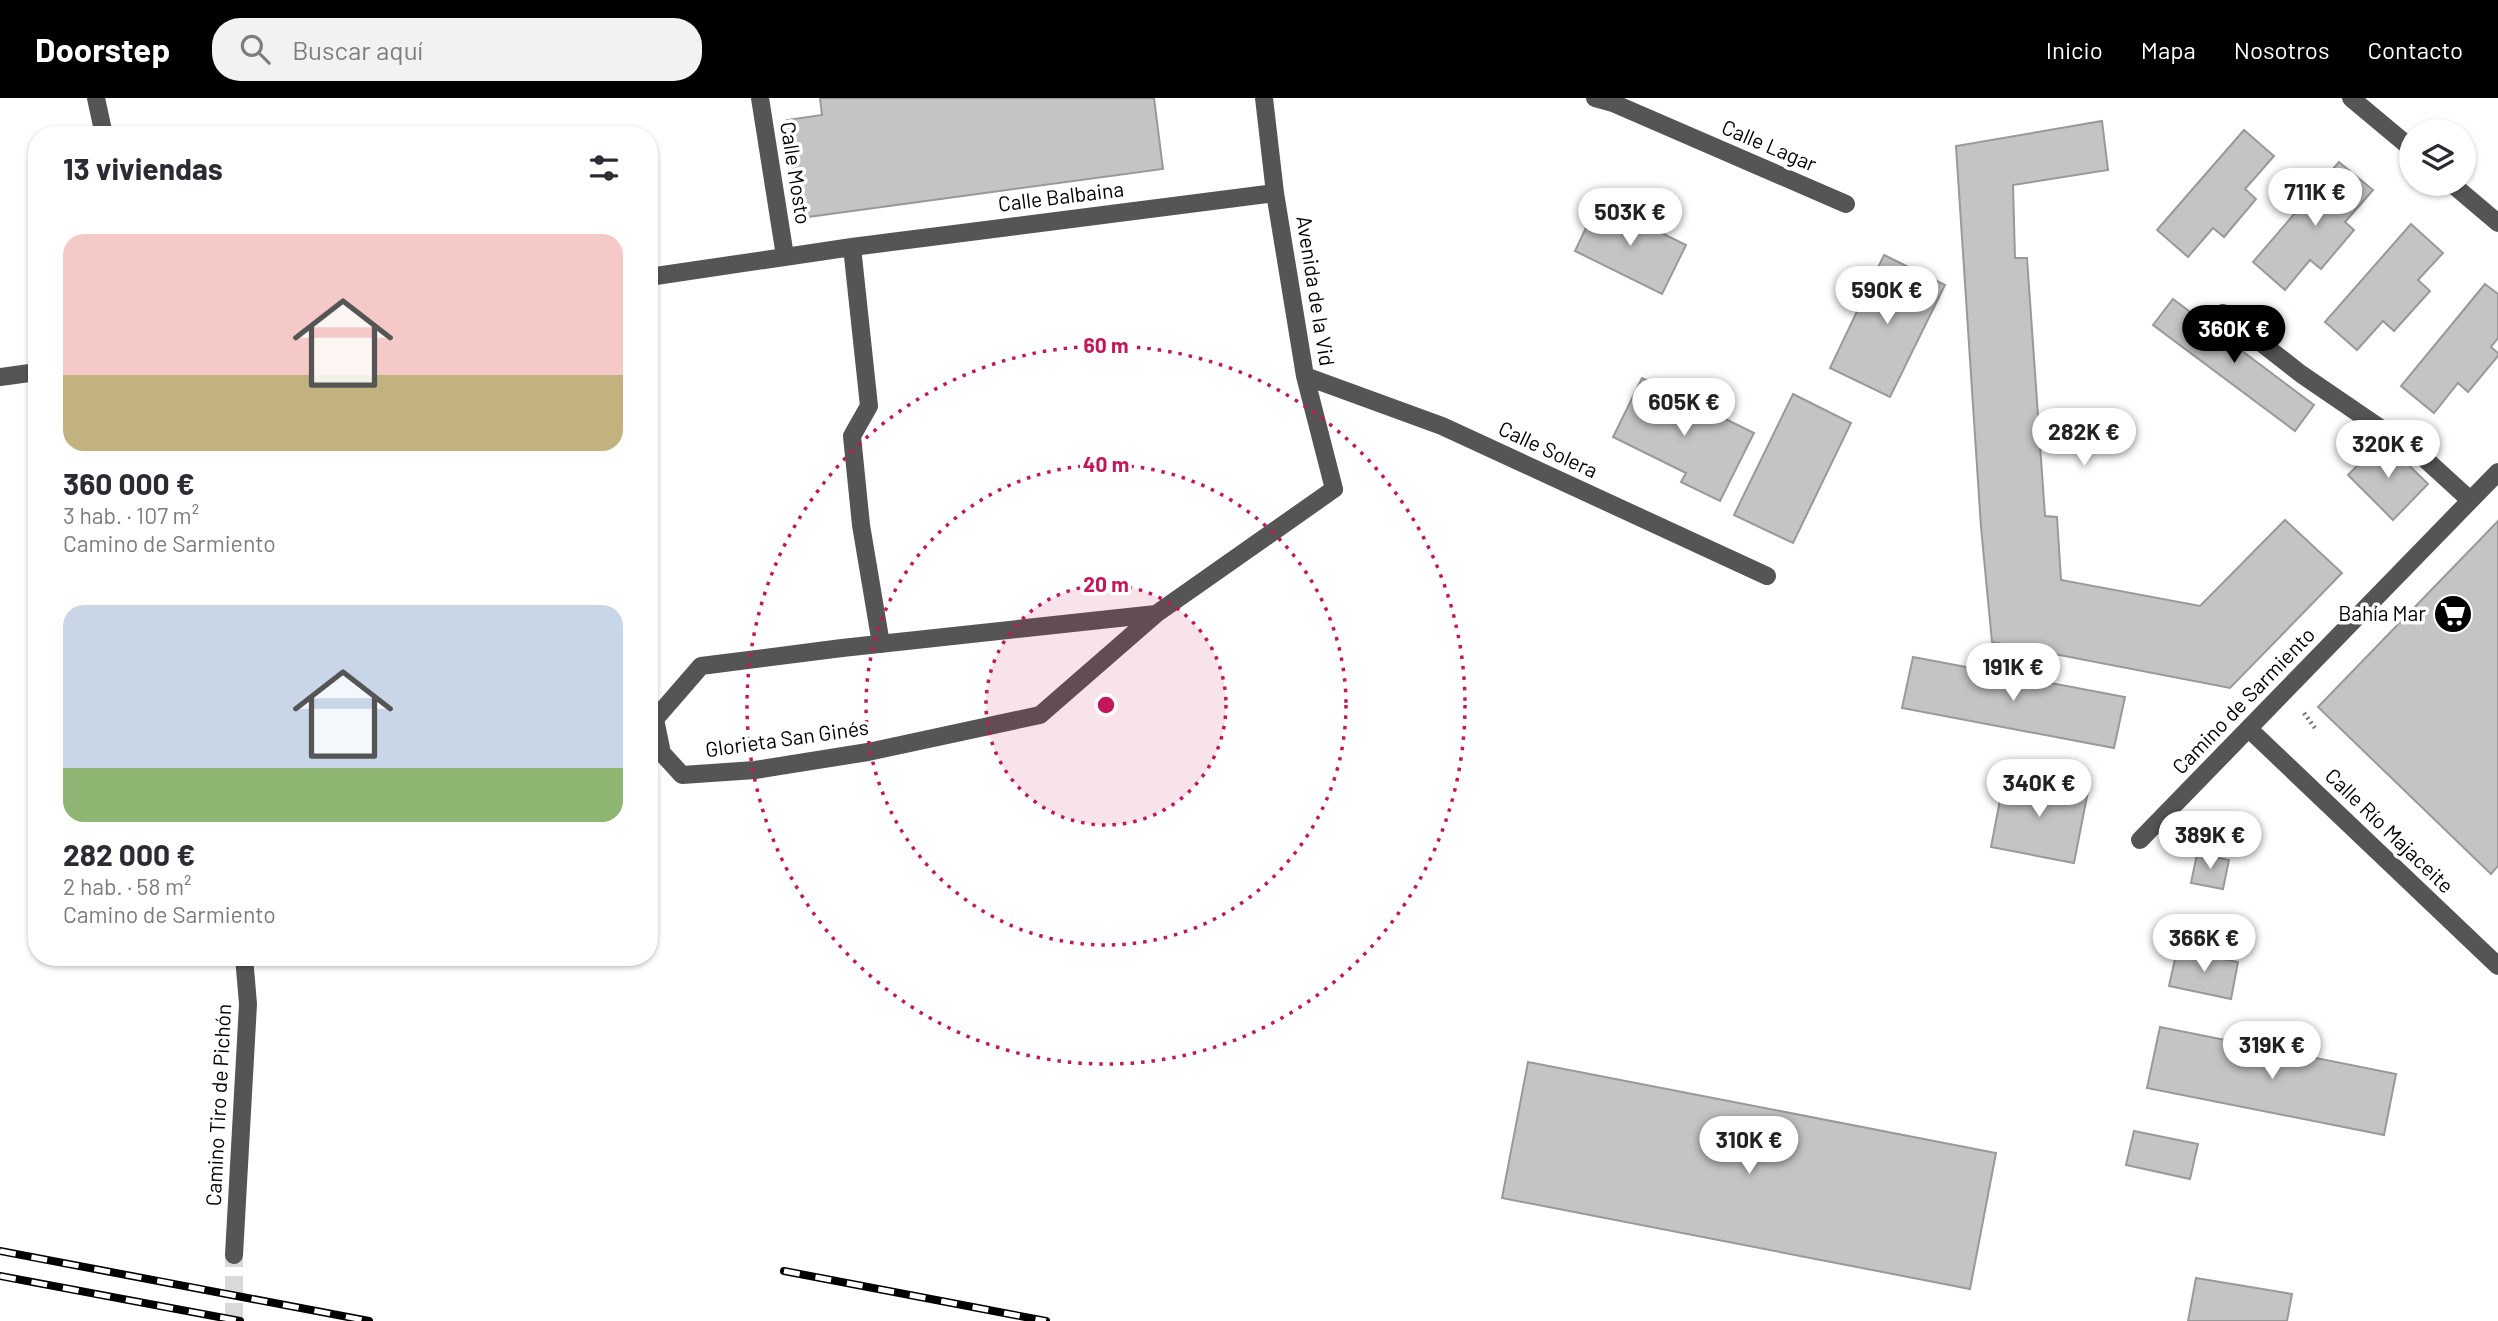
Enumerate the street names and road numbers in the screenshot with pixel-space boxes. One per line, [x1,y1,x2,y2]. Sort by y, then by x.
street label: Calle Lagar [1718,113,1821,176]
street label: Calle Mosto [776,120,817,226]
street label: Calle Balbaina [996,175,1125,216]
street label: Avenida de la Vid [1292,214,1341,368]
street label: Calle Solera [1495,415,1602,482]
street label: Camino de Sarmiento [2166,621,2319,779]
street label: Glorieta San Ginés [703,714,870,761]
street label: Calle Río Majaceite [2321,762,2459,898]
street label: Camino Tiro de Pichón [200,1003,235,1207]

